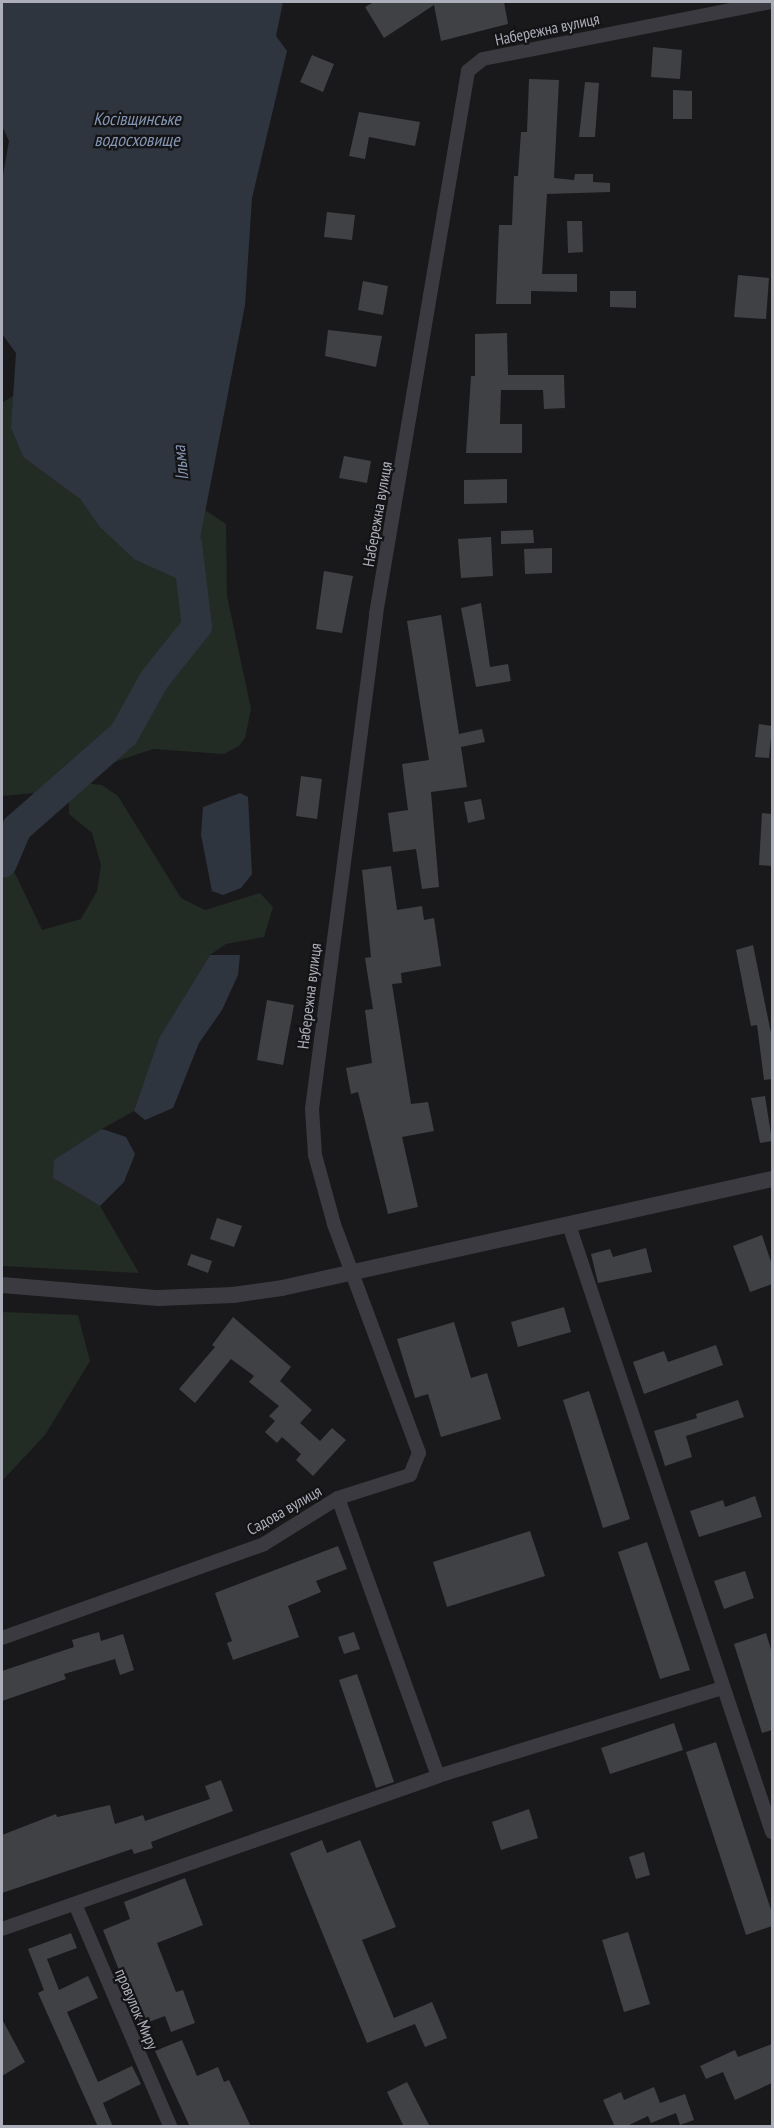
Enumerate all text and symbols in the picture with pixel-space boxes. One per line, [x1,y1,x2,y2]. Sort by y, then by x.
street label: Набережна вулиця [493,9,601,49]
water label: Косівщинське водосховище [93,109,181,152]
water label: Ільма [168,445,194,481]
street label: Набережна вулиця [358,460,396,568]
street label: Набережна вулиця [293,942,325,1050]
street label: Садова вулиця [243,1481,325,1539]
street label: провулок Миру [111,1966,163,2052]

